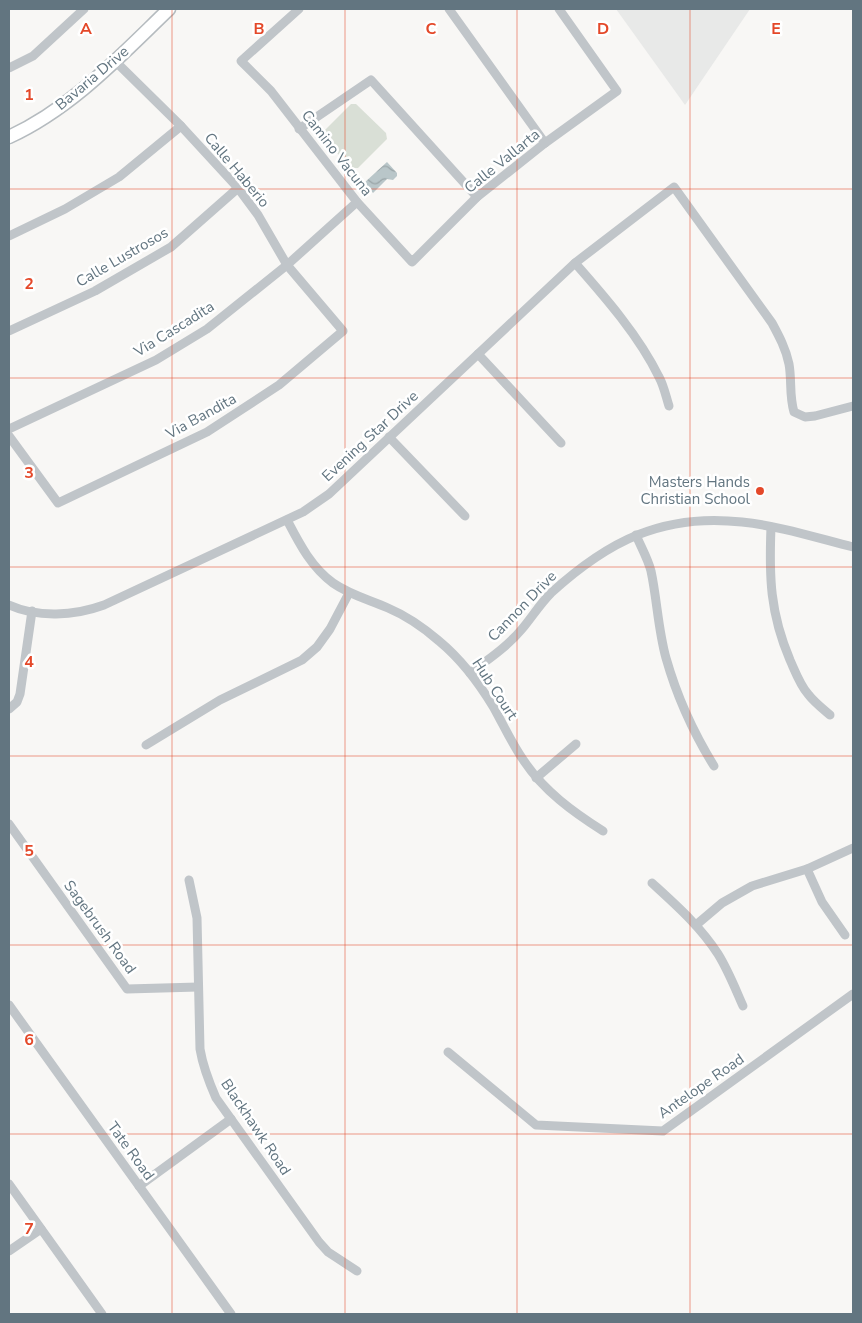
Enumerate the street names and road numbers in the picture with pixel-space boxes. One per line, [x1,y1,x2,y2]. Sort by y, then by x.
street label: Bavaria Drive [51,41,133,115]
street label: Camino Vacuna [297,106,377,200]
street label: Calle Vallarta [460,124,544,198]
street label: Calle Haberio [200,128,274,212]
street label: Calle Lustrosos [72,222,172,292]
street label: Via Cascadita [129,296,218,362]
street label: Evening Star Drive [318,386,422,486]
street label: Via Bandita [161,388,240,444]
street label: Cannon Drive [483,566,561,646]
street label: Hub Court [468,654,523,724]
street label: Sagebrush Road [59,876,141,978]
street label: Antelope Road [654,1049,748,1123]
street label: Blackhawk Road [216,1075,296,1179]
street label: Tate Road [103,1118,159,1184]

